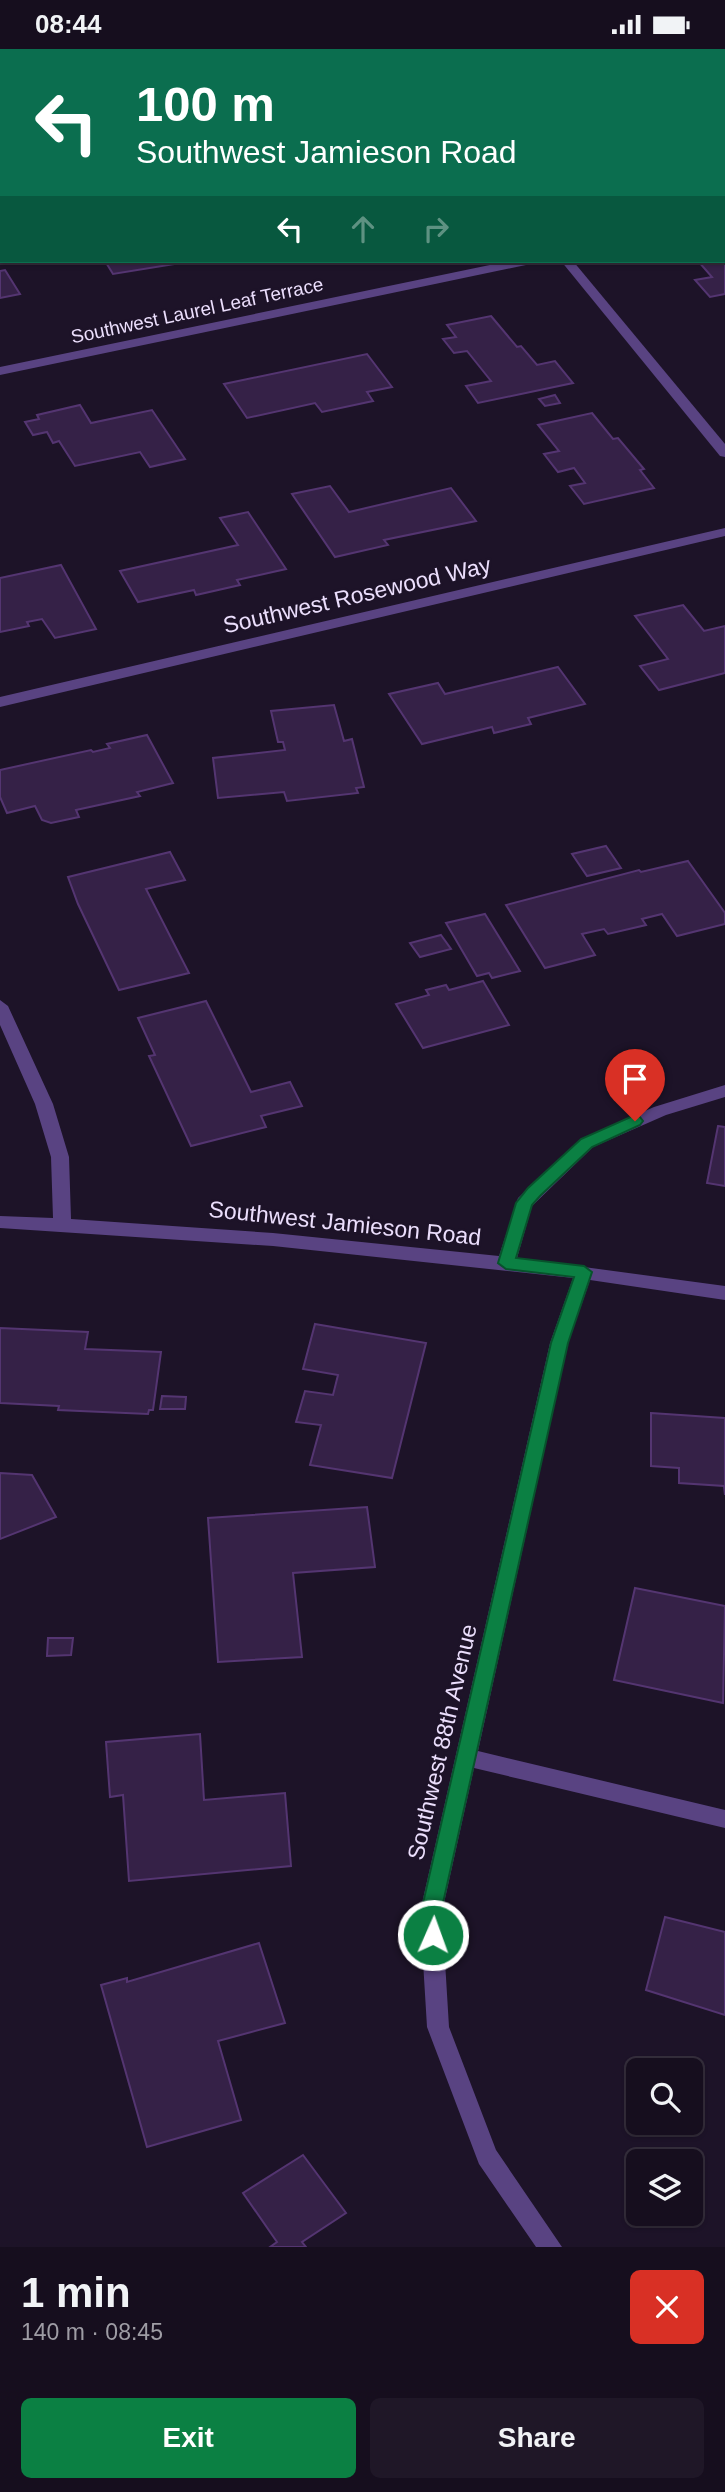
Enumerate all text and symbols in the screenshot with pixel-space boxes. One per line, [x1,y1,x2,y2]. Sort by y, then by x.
text: 08:44 [35,9,102,39]
icon: left [21,77,112,168]
text: 100 m [136,77,275,131]
text: Southwest Jamieson Road [136,134,517,170]
icon: left [271,210,309,248]
icon: ahead [344,210,382,248]
icon: right [417,210,455,248]
street label: Southwest Laurel Leaf Terrace [69,273,325,348]
street label: Southwest Rosewood Way [221,551,494,638]
pin [605,1049,665,1121]
icon: arrive [616,1060,654,1098]
street label: Southwest Jamieson Road [208,1196,482,1250]
street label: Southwest 88th Avenue [402,1622,482,1862]
position arrow [396,1898,470,1972]
map controls [626,2058,703,2226]
button: search [626,2058,703,2135]
button: layers [626,2149,703,2226]
text: 1 min [21,2269,131,2316]
button: close [630,2270,704,2344]
text: 140 m · 08:45 [21,2319,163,2345]
button: Exit [21,2398,356,2478]
button: Share [370,2398,704,2478]

